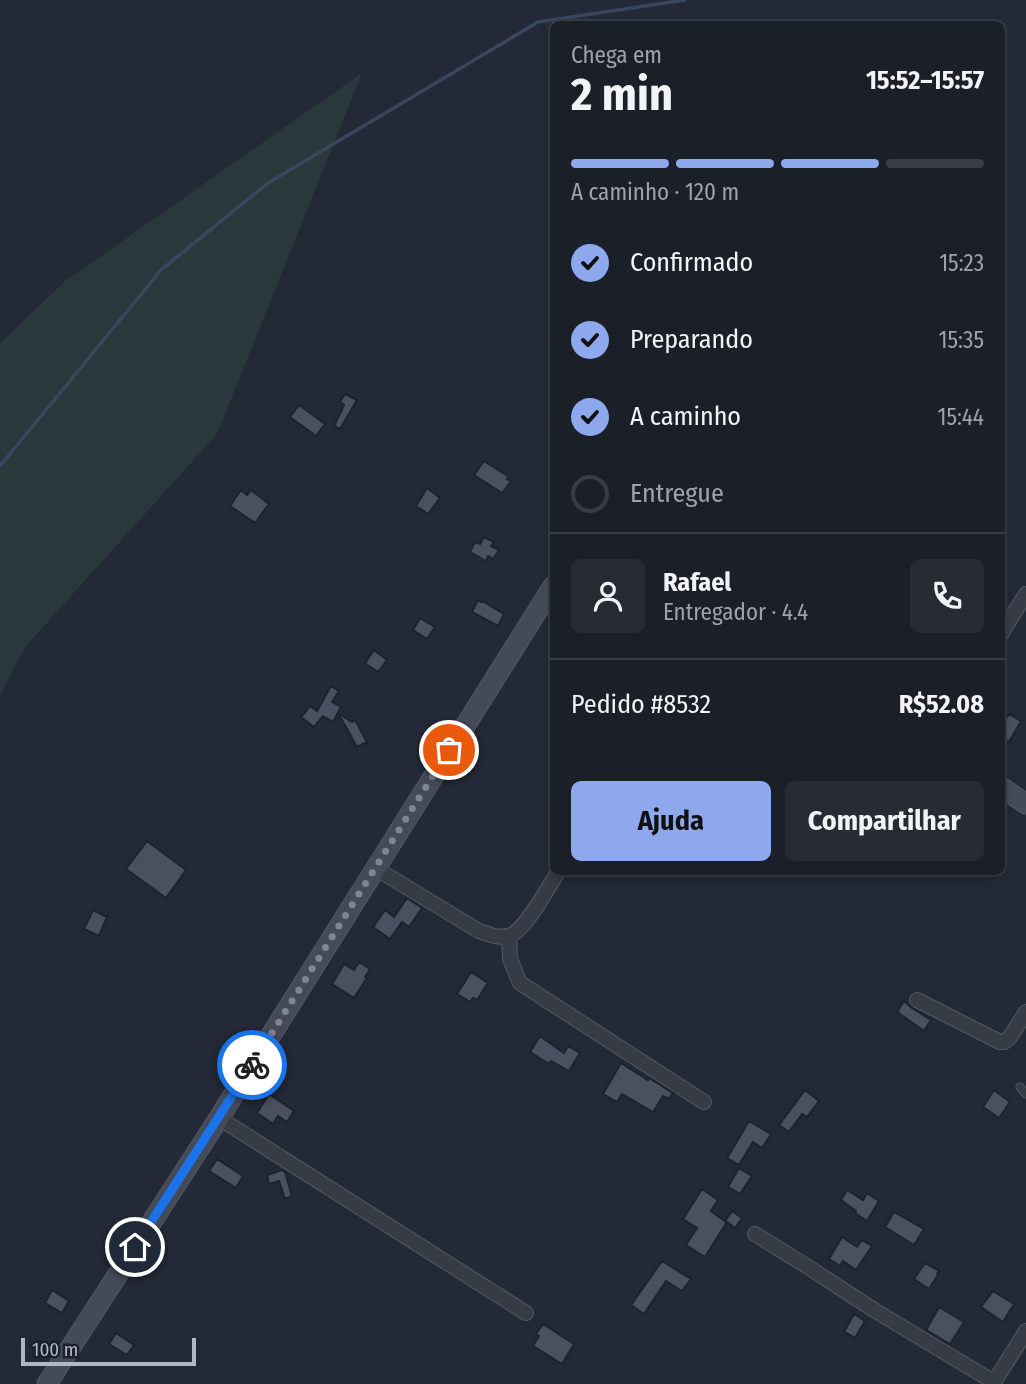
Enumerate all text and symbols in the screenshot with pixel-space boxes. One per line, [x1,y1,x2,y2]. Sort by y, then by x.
text: Chega em [571,41,662,69]
text: 15:52–15:57 [866,65,984,96]
text: 2 min [571,67,673,122]
text: A caminho · 120 m [571,178,739,206]
icon: check [571,244,609,282]
text: Confirmado [630,247,753,278]
text: 15:23 [939,249,984,277]
icon: check [571,321,609,359]
text: Preparando [630,324,753,355]
text: 15:35 [938,326,984,354]
icon: check [571,398,609,436]
text: A caminho [630,401,741,432]
text: 15:44 [937,403,984,431]
text: Entregue [630,478,724,509]
button: person [571,559,645,633]
button: phone [910,559,984,633]
text: Rafael [663,567,731,598]
text: Entregador · 4.4 [663,598,808,626]
text: Pedido #8532 [571,689,711,720]
text: R$52.08 [899,689,984,720]
pin [419,720,479,780]
icon: bag [430,731,468,769]
button: Ajuda [571,781,771,861]
button: Compartilhar [785,781,984,861]
courier [217,1030,287,1100]
icon: bike [233,1046,271,1084]
pin [105,1217,165,1277]
icon: home [116,1228,154,1266]
scale bar [21,1335,196,1367]
text: 100 m [32,1338,78,1361]

